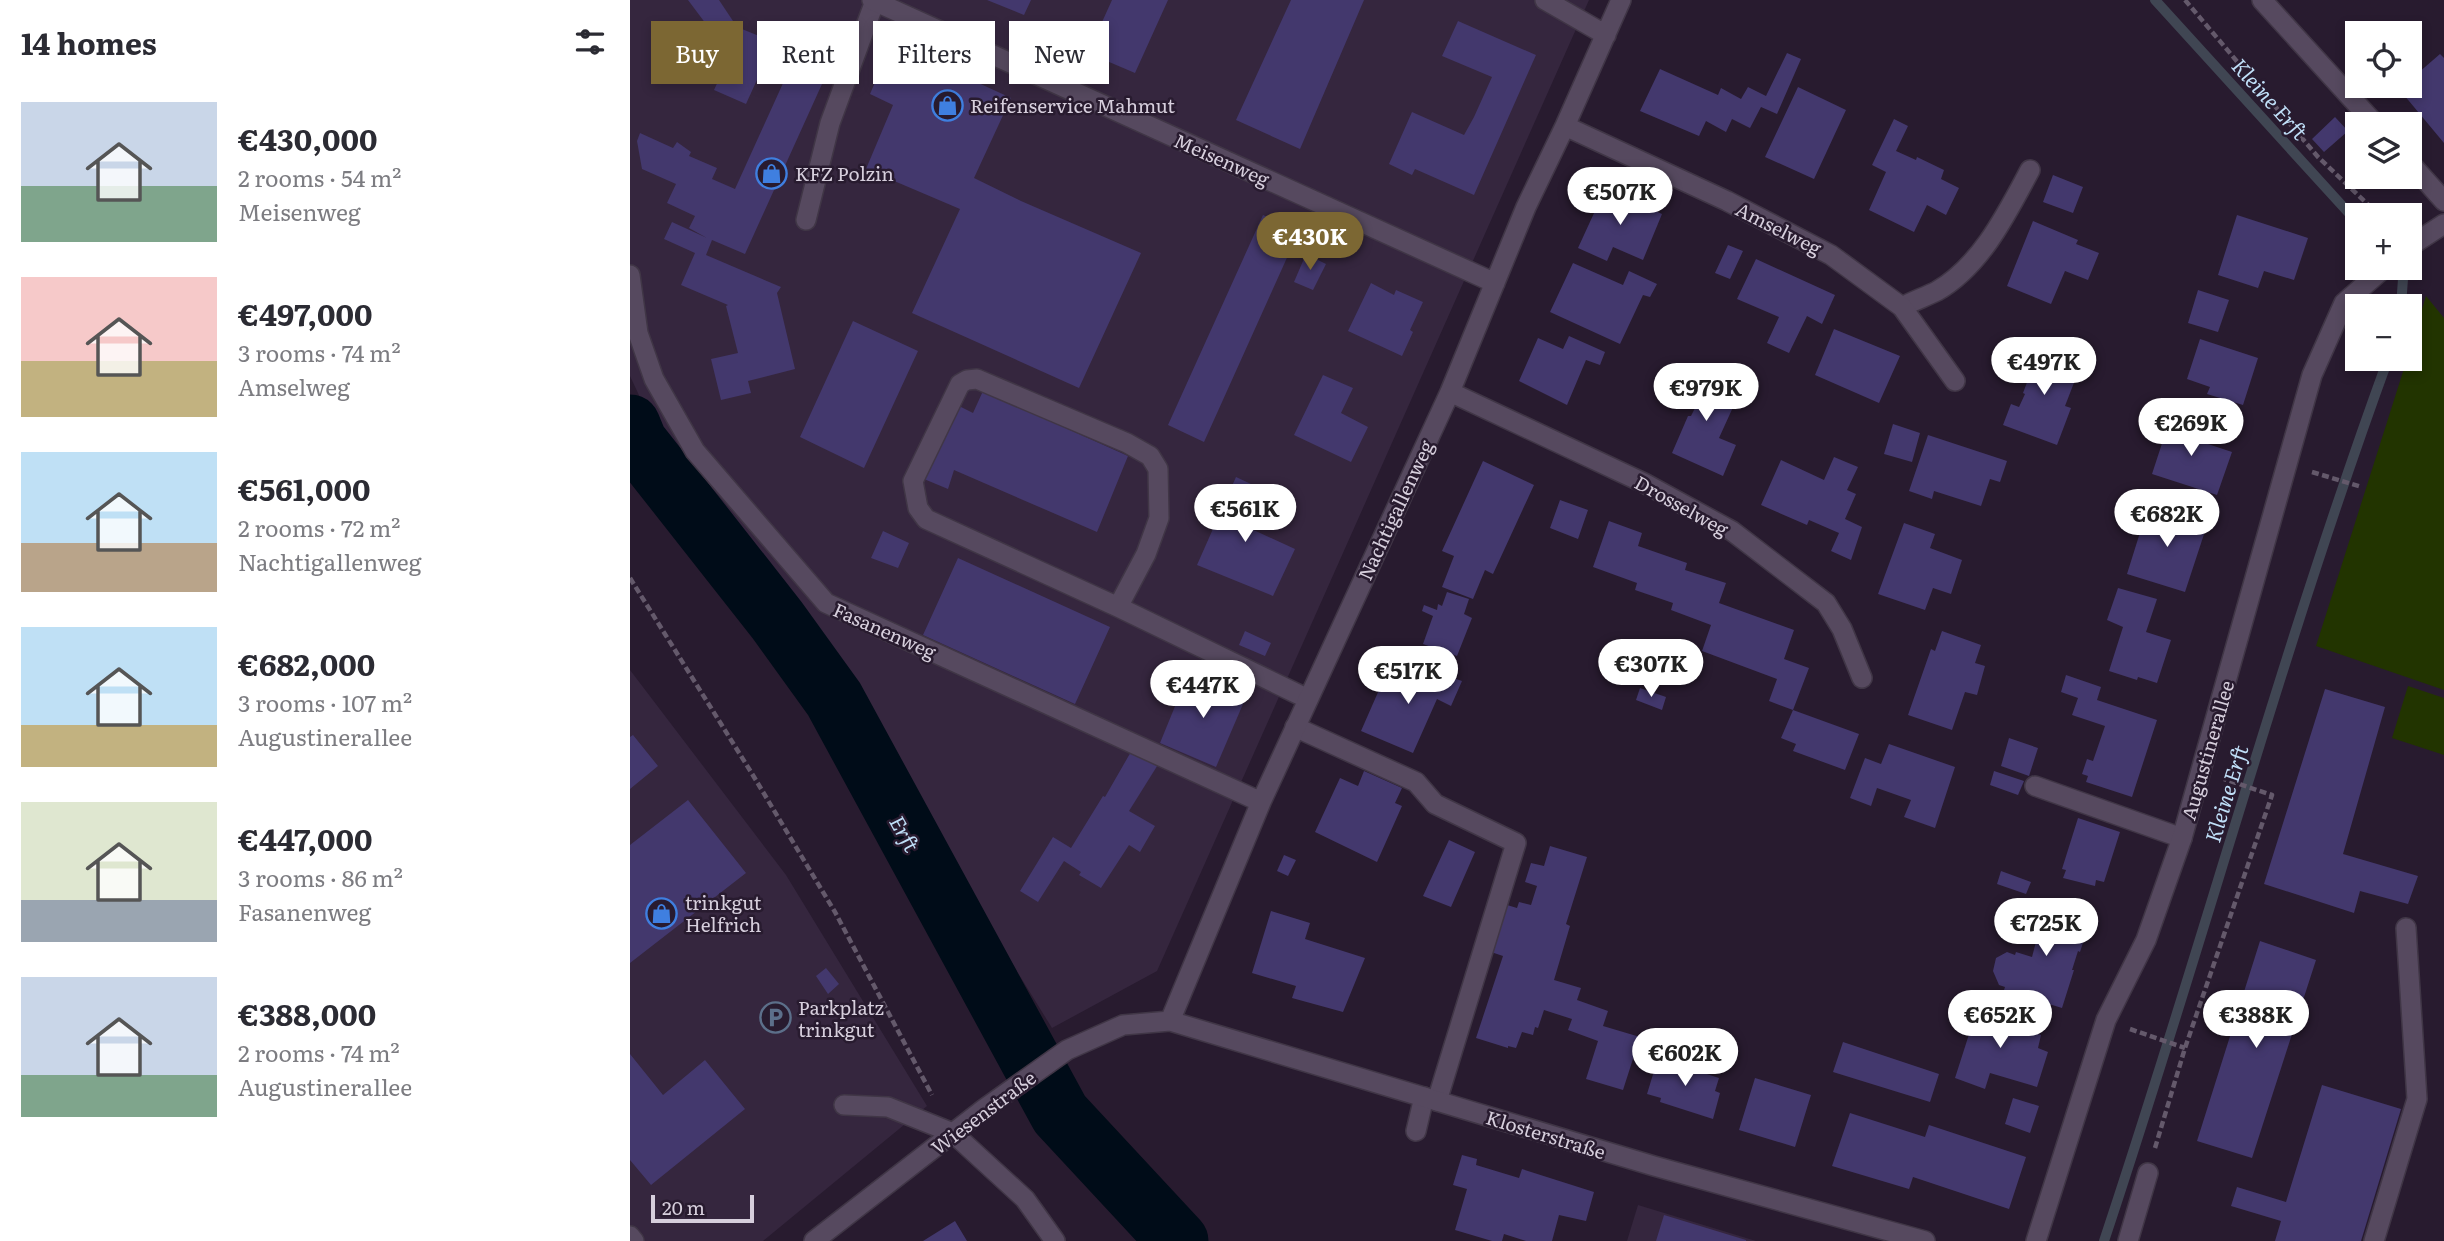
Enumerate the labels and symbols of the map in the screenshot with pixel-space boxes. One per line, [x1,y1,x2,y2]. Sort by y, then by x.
water label: Kleine Erft [2226,50,2317,146]
shop icon: Reifenservice Mahmut [930,88,964,122]
place label: Reifenservice Mahmut [970,91,1175,119]
street label: Meisenweg [1170,126,1274,193]
shop icon: KFZ Polzin [755,156,789,190]
place label: KFZ Polzin [795,159,894,187]
pin: €507K [1571,168,1669,227]
street label: Amselweg [1731,195,1827,262]
pin: €430K [1261,212,1359,272]
pin: €497K [1995,338,2093,397]
pin: €979K [1657,364,1755,423]
pin: €269K [2142,398,2240,458]
street label: Nachtigallenweg [1350,435,1440,585]
street label: Drosselweg [1630,468,1734,543]
pin: €561K [1196,484,1294,544]
pin: €682K [2118,490,2216,549]
street label: Fasanenweg [829,595,941,665]
pin: €307K [1602,640,1700,699]
pin: €517K [1359,646,1457,706]
pin: €447K [1154,660,1252,720]
street label: Augustinerallee [2174,677,2240,823]
water label: Kleine Erft [2195,740,2255,846]
water label: Erft [883,809,929,857]
place label: trinkgut Helfrich [685,888,762,938]
shop icon: trinkgut Helfrich [645,896,679,930]
pin: €725K [1997,898,2095,958]
pin: €652K [1951,990,2049,1050]
pin: €388K [2207,990,2305,1050]
place label: Parkplatz trinkgut [798,993,884,1043]
parking icon: Parkplatz trinkgut [758,1001,792,1035]
pin: €602K [1636,1028,1734,1088]
street label: Wiesenstraße [925,1063,1041,1161]
street label: Klosterstraße [1483,1103,1609,1165]
scale bar [651,1192,754,1224]

